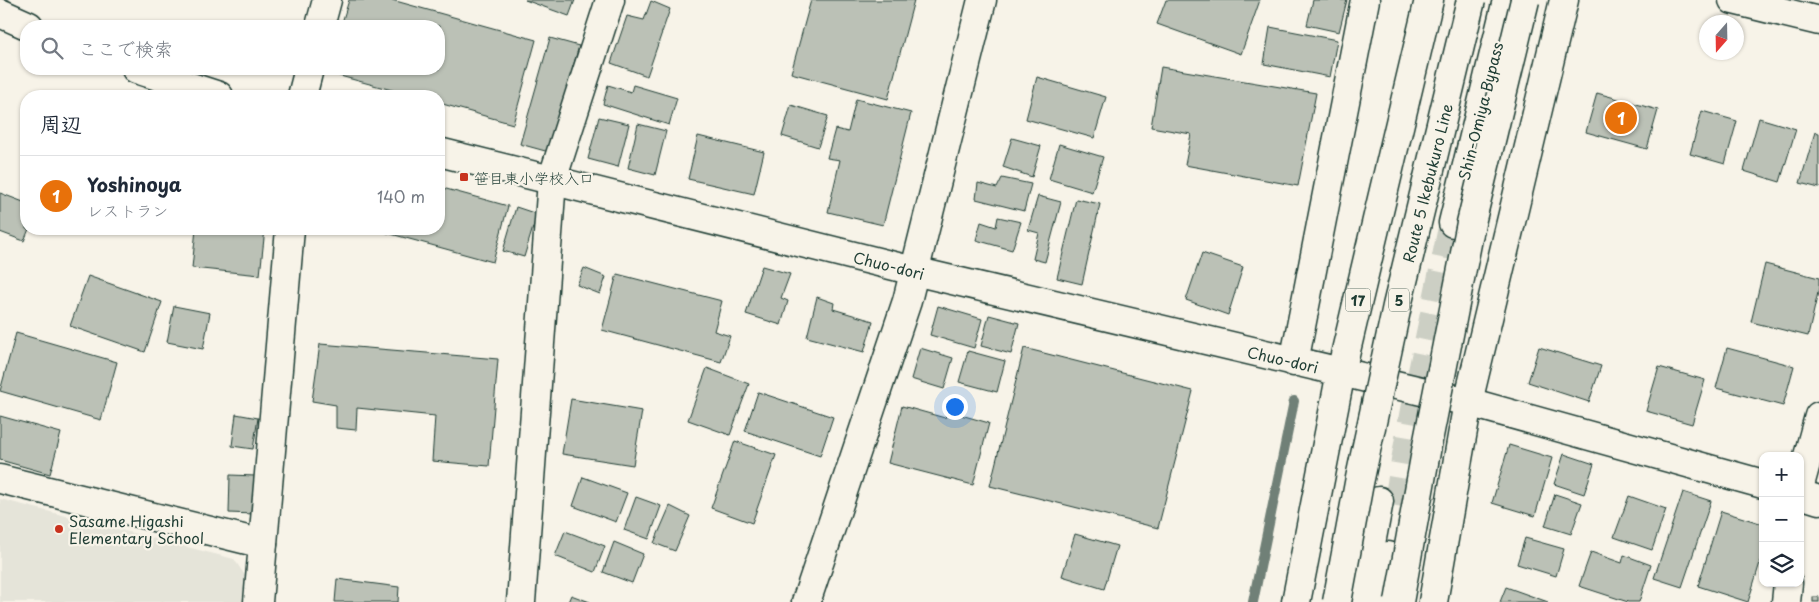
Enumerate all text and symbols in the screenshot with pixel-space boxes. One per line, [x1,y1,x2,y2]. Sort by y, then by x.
north arrow [1699,15,1744,60]
search box [20,20,445,75]
icon: search [38,34,66,62]
text: ここで検索 [78,34,173,62]
street label: Shin-Omiya Bypass [1452,40,1508,182]
pin: 1 [1605,99,1637,137]
street label: Route 5 Ikebukuro Line [1396,101,1458,265]
text: 周辺 [40,107,82,139]
place label: 笹目東小学校入口 [474,166,594,189]
text: Yoshinoya [87,170,182,198]
marker: 笹目東小学校入口 [458,171,470,183]
text: 1 [52,184,60,208]
text: 140 m [377,184,425,208]
text: レストラン [87,198,168,222]
street label: Chuo-dori [851,245,927,285]
road number: 17 [1346,288,1370,312]
road number: 5 [1389,288,1409,312]
street label: Chuo-dori [1245,340,1321,378]
your location [942,394,968,420]
map controls [1759,452,1804,587]
button: + [1759,452,1804,497]
button: − [1759,497,1804,542]
place label: Sasame Higashi Elementary School [69,509,204,549]
marker: Sasame Higashi Elementary School [53,523,65,535]
button: layers [1759,542,1804,587]

